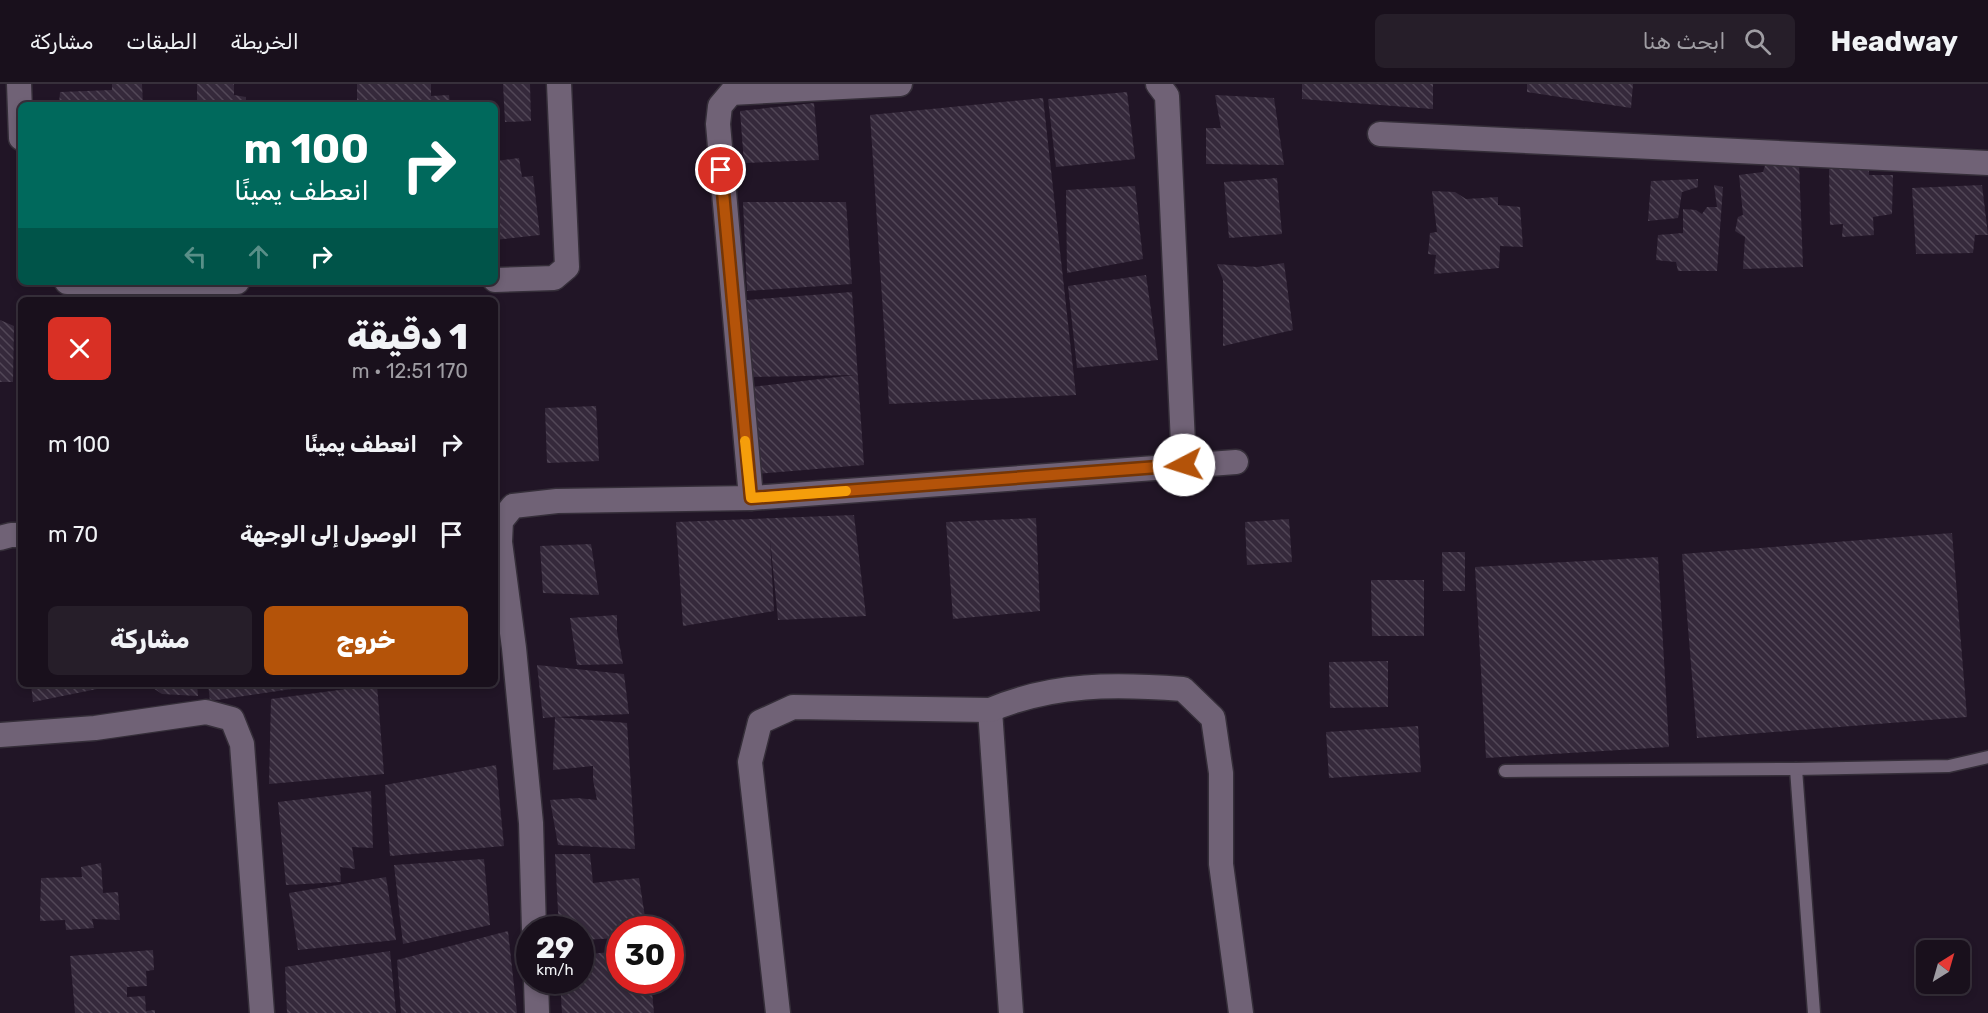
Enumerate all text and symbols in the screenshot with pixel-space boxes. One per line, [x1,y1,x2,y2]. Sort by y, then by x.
search box [1375,14,1795,68]
icon: search [1741,25,1774,58]
text: Headway [1831,25,1958,58]
text: ابحث هنا [1643,28,1726,55]
text: مشاركة [30,29,93,54]
text: الطبقات [126,29,198,54]
text: الخريطة [231,29,299,54]
text: 100 m [244,124,369,174]
icon: right [390,126,468,204]
pin [695,144,746,195]
icon: arrive [704,153,737,186]
text: انعطف يمينًا [234,175,369,207]
icon: left [179,240,212,273]
icon: ahead [242,240,275,273]
icon: right [305,240,338,273]
text: 1 دقيقة [347,315,468,358]
button: close [48,317,111,380]
text: 170 m · 12:51 [352,359,468,383]
icon: right [435,428,468,461]
text: 100 m [48,431,110,458]
text: انعطف يمينًا [304,431,417,458]
position arrow [1152,433,1216,497]
icon: arrive [435,518,468,551]
text: 70 m [48,521,98,548]
text: الوصول إلى الوجهة [240,521,417,548]
button: مشاركة [48,606,252,675]
button: خروج [264,606,468,675]
speed limit sign: 30 [606,916,684,994]
text: 29 [536,930,574,966]
north arrow [1916,940,1970,994]
map controls [1916,940,1970,994]
text: km/h [536,961,574,979]

